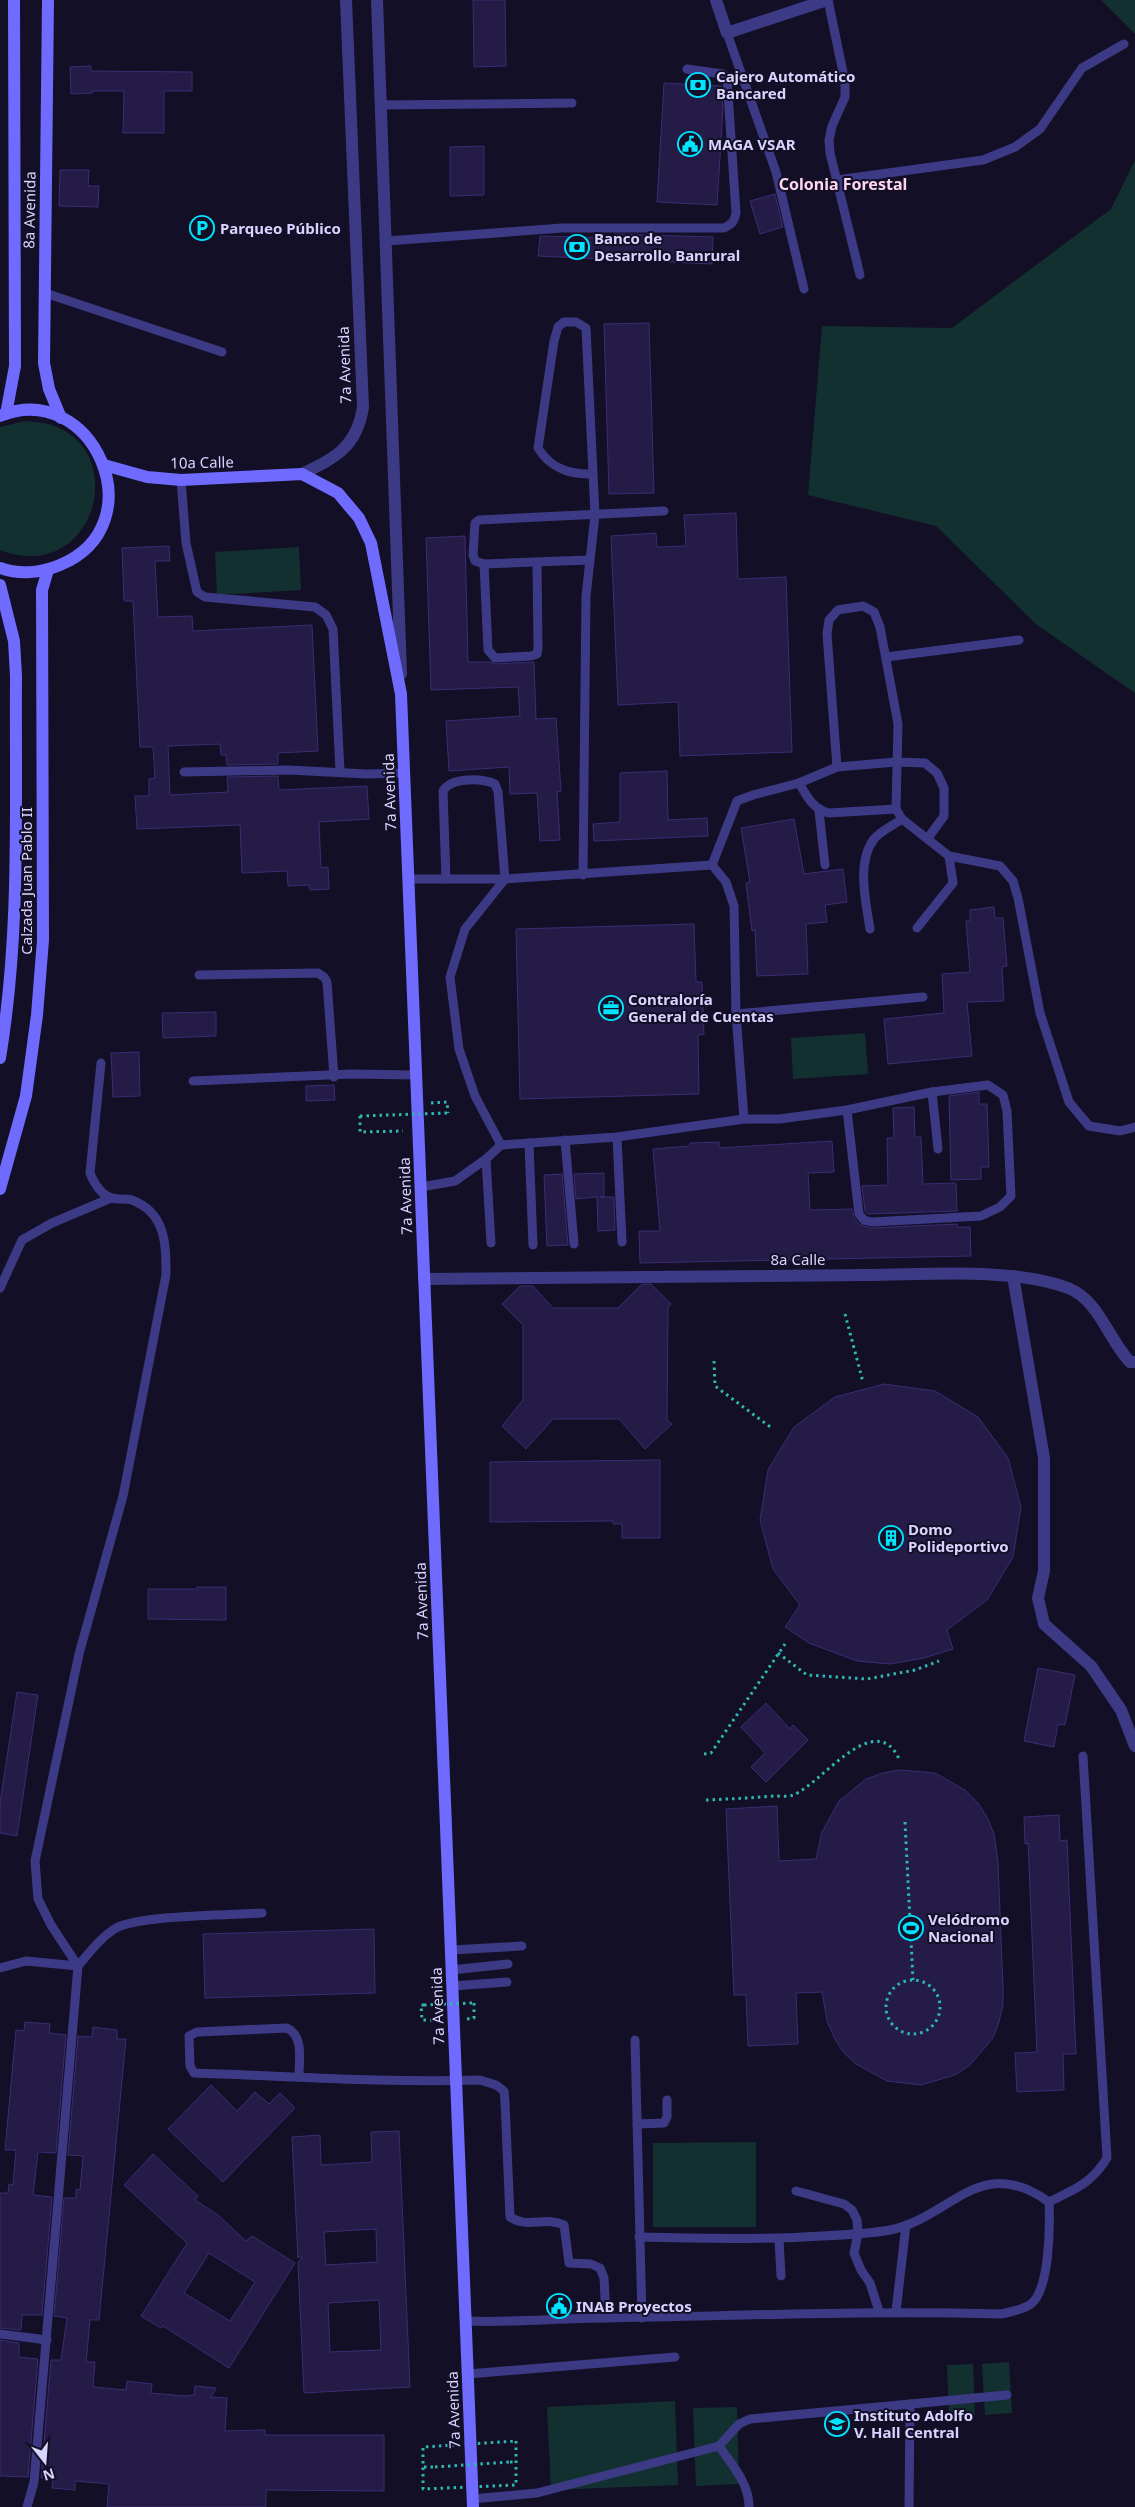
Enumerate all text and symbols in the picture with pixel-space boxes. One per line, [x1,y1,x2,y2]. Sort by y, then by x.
place label: Cajero Automático Bancared [716,66,855,103]
bank icon: Cajero Automático Bancared [685,72,711,98]
public building icon: MAGA VSAR [677,131,703,157]
place label: MAGA VSAR [708,134,796,154]
street label: 8a Avenida [18,171,40,249]
district label: Colonia Forestal [779,173,907,195]
parking icon: Parqueo Público [189,215,215,241]
place label: Parqueo Público [220,218,341,238]
place label: Banco de Desarrollo Banrural [594,228,740,265]
bank icon: Banco de Desarrollo Banrural [564,234,590,260]
street label: 7a Avenida [333,326,355,404]
street label: 10a Calle [170,451,234,473]
street label: 7a Avenida [378,753,400,831]
street label: Calzada Juan Pablo II [16,807,36,955]
place label: Contraloría General de Cuentas [628,989,774,1026]
office icon: Contraloría General de Cuentas [598,995,624,1021]
street label: 7a Avenida [394,1157,416,1235]
street label: 8a Calle [771,1249,826,1269]
place label: Domo Polideportivo [908,1519,1009,1556]
building icon: Domo Polideportivo [878,1525,904,1551]
street label: 7a Avenida [410,1562,432,1640]
place label: Velódromo Nacional [928,1909,1010,1946]
sports icon: Velódromo Nacional [898,1915,924,1941]
street label: 7a Avenida [426,1967,448,2045]
public building icon: INAB Proyectos [546,2293,572,2319]
place label: INAB Proyectos [576,2296,692,2316]
street label: 7a Avenida [442,2371,464,2449]
place label: Instituto Adolfo V. Hall Central [854,2405,973,2442]
school or university icon: Instituto Adolfo V. Hall Central [824,2411,850,2437]
north arrow [20,2437,70,2487]
text: N [41,2464,57,2486]

